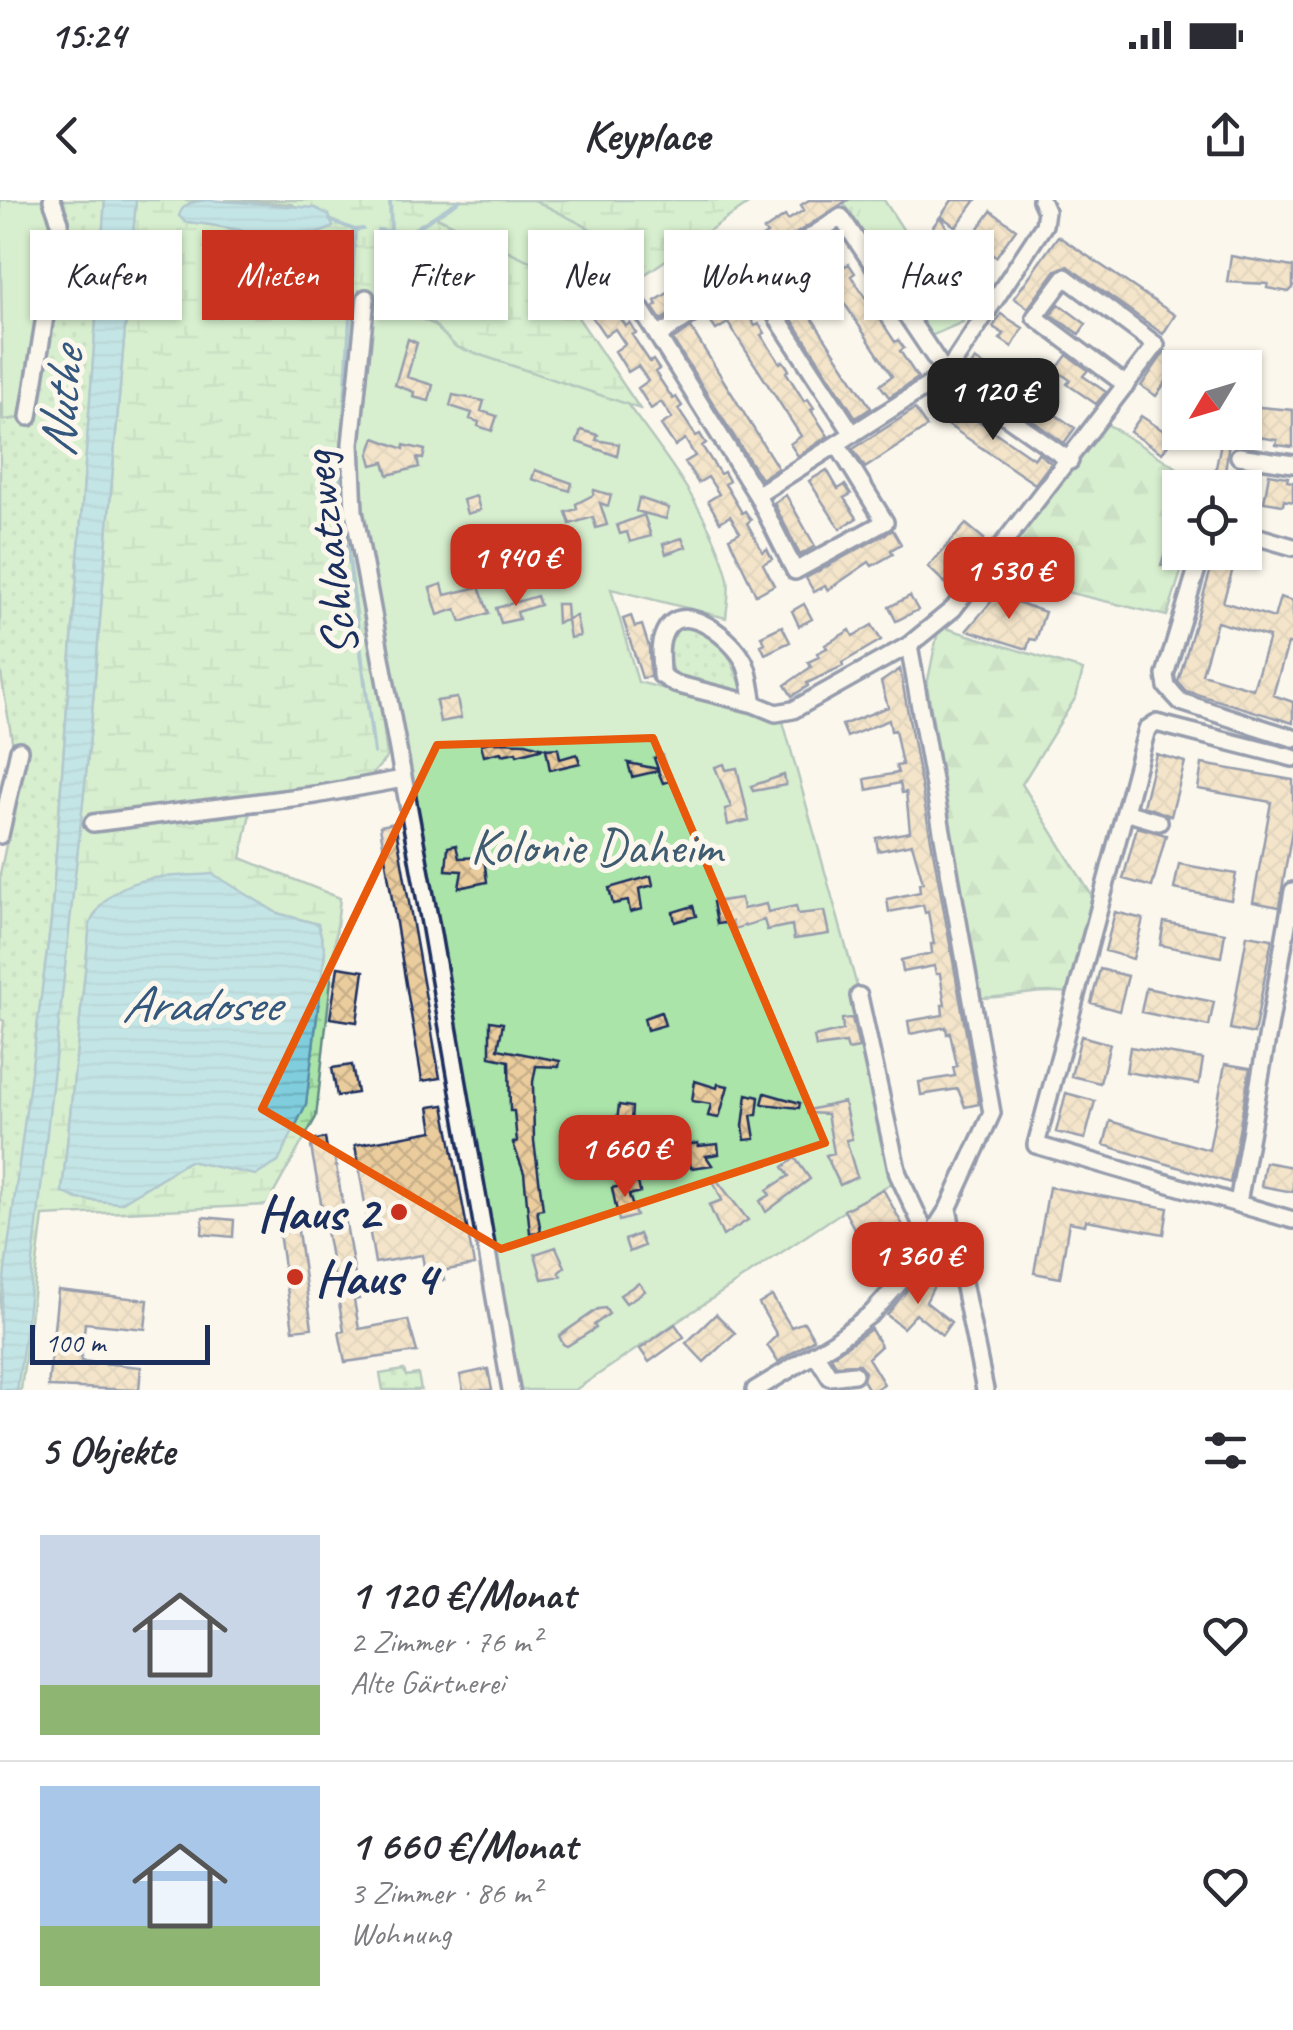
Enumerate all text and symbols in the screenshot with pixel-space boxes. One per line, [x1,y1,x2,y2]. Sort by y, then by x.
text: 15:24 [50,12,125,59]
text: Keyplace [583,107,710,164]
icon: back [40,108,95,163]
icon: share [1198,108,1253,163]
chip: Kaufen [30,230,182,320]
chip: Mieten [202,230,354,320]
chip: Filter [374,230,508,320]
chip: Neu [528,230,644,320]
chip: Wohnung [664,230,844,320]
chip: Haus [864,230,994,320]
water label: Nuthe [23,339,99,460]
north arrow [1162,350,1262,450]
map controls [1162,350,1262,570]
pin: 1 120 € [901,358,1085,443]
text: 1 120 € [949,370,1037,411]
street label: Schlaatzweg [285,446,373,660]
button: locate [1162,470,1262,570]
pin: 1 940 € [424,524,608,609]
text: 1 940 € [472,536,560,577]
pin: 1 530 € [917,537,1101,622]
text: 1 530 € [966,549,1052,590]
park label: Kolonie Daheim [470,815,726,878]
water label: Aradosee [121,971,287,1037]
pin: 1 660 € [533,1115,717,1200]
text: 1 660 € [581,1127,669,1168]
place label: Haus 2 [257,1181,383,1244]
marker: Haus 2 [388,1201,410,1223]
pin: 1 360 € [826,1222,1010,1307]
text: 1 360 € [874,1234,962,1275]
place label: Haus 4 [315,1246,442,1309]
marker: Haus 4 [284,1266,306,1288]
scale bar [30,1320,210,1364]
text: 100 m [45,1325,105,1360]
icon: filters [1198,1423,1253,1478]
text: 5 Objekte [40,1424,175,1477]
text: 1 120 €/Monat [350,1568,575,1621]
icon: home [120,1575,240,1695]
icon: heart [1198,1608,1253,1663]
text: 2 Zimmer · 76 m² [350,1621,540,1662]
text: Alte Gärtnerei [350,1662,505,1703]
text: 1 660 €/Monat [350,1819,577,1872]
icon: home [120,1826,240,1946]
icon: heart [1198,1859,1253,1914]
text: 3 Zimmer · 86 m² [350,1872,540,1913]
text: Wohnung [350,1913,451,1954]

